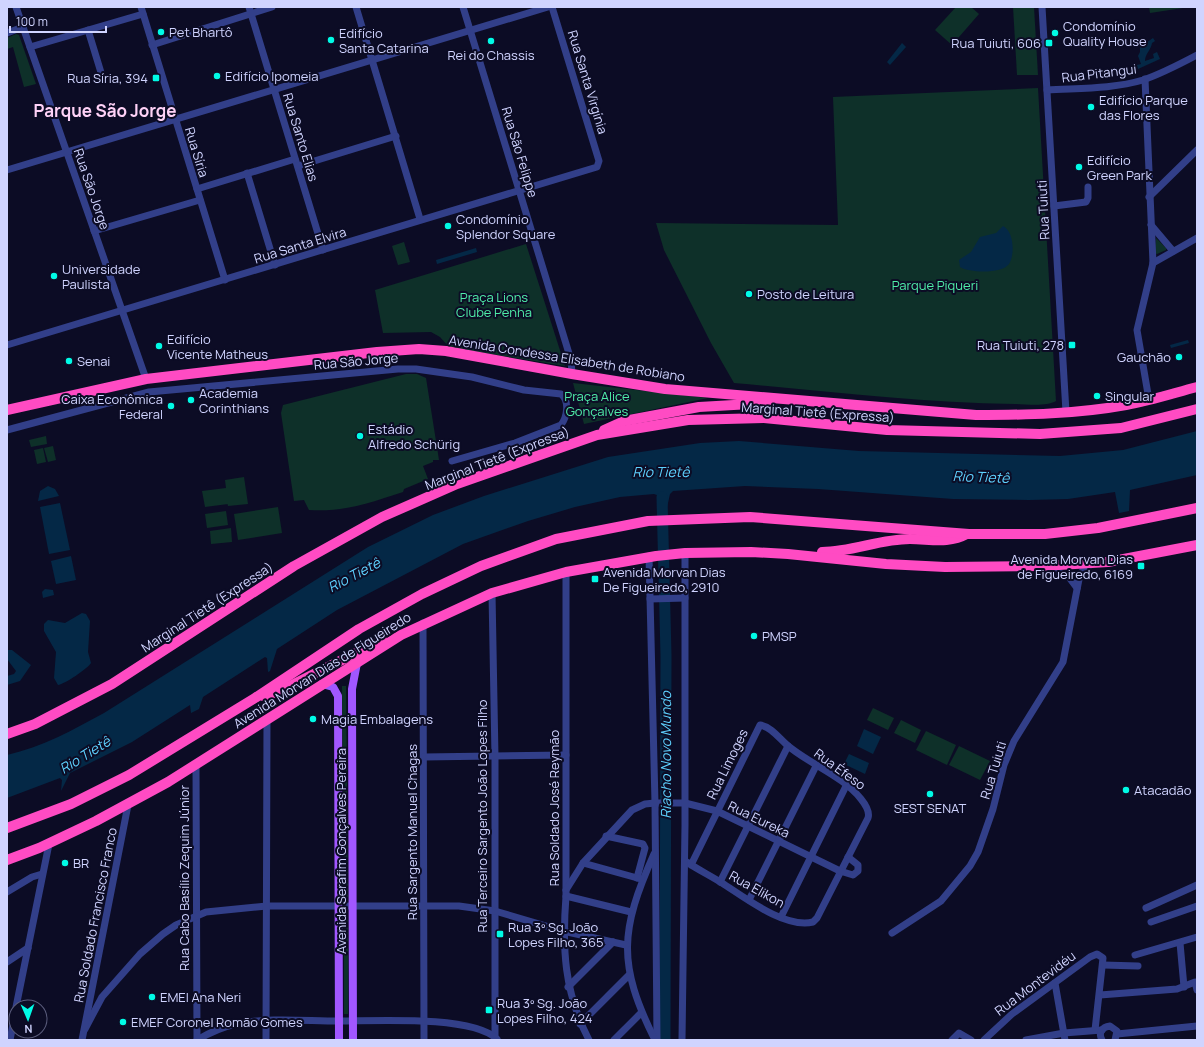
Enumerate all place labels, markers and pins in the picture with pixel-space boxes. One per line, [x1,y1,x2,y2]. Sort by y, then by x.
place label: Condomínio Quality House [1063,17,1147,50]
place label: Pet Bhartô [169,23,233,41]
place label: Edifício Santa Catarina [339,24,429,57]
marker: Pet Bhartô [156,27,166,37]
marker: Condomínio Quality House [1050,28,1060,38]
place label: Rua Tuiuti, 606 [951,34,1041,52]
marker: Edifício Santa Catarina [326,35,336,45]
marker: Rei do Chassis [486,36,496,46]
marker: Rua Tuiuti, 606 [1044,38,1054,48]
place label: Rei do Chassis [447,46,535,64]
place label: Edifício Ipomeia [225,67,319,85]
place label: Rua Síria, 394 [67,69,148,87]
marker: Edifício Ipomeia [212,71,222,81]
marker: Rua Síria, 394 [151,73,161,83]
place label: Edifício Parque das Flores [1099,91,1188,124]
marker: Edifício Parque das Flores [1086,102,1096,112]
place label: Edifício Green Park [1087,151,1153,184]
marker: Edifício Green Park [1074,162,1084,172]
place label: Condomínio Splendor Square [456,210,556,243]
marker: Condomínio Splendor Square [443,221,453,231]
place label: Universidade Paulista [62,260,141,293]
marker: Universidade Paulista [49,271,59,281]
place label: Posto de Leitura [757,285,854,303]
marker: Posto de Leitura [744,289,754,299]
place label: Edifício Vicente Matheus [167,330,268,363]
place label: Rua Tuiuti, 278 [977,336,1064,354]
marker: Rua Tuiuti, 278 [1067,340,1077,350]
marker: Edifício Vicente Matheus [154,341,164,351]
place label: Gauchão [1117,348,1171,366]
place label: Senai [77,352,110,370]
marker: Gauchão [1174,352,1184,362]
marker: Senai [64,356,74,366]
place label: Academia Corinthians [199,384,269,417]
place label: Singular [1105,387,1154,405]
place label: Caixa Econômica Federal [61,390,163,423]
marker: Singular [1092,391,1102,401]
marker: Academia Corinthians [186,395,196,405]
marker: Caixa Econômica Federal [166,401,176,411]
place label: Estádio Alfredo Schürig [368,420,460,453]
marker: Estádio Alfredo Schürig [355,431,365,441]
place label: Avenida Morvan Dias de Figueiredo, 6169 [1010,550,1133,583]
marker: Avenida Morvan Dias de Figueiredo, 6169 [1136,561,1146,571]
place label: Avenida Morvan Dias De Figueiredo, 2910 [603,563,726,596]
marker: Avenida Morvan Dias De Figueiredo, 2910 [590,574,600,584]
place label: PMSP [762,627,797,645]
marker: PMSP [749,631,759,641]
place label: Magia Embalagens [321,710,433,728]
marker: Magia Embalagens [308,714,318,724]
place label: Atacadão [1134,781,1192,799]
marker: Atacadão [1121,785,1131,795]
marker: SEST SENAT [925,789,935,799]
place label: SEST SENAT [894,799,967,817]
place label: BR [73,854,89,872]
marker: BR [60,858,70,868]
place label: Rua 3º Sg. João Lopes Filho, 365 [508,918,604,951]
marker: Rua 3º Sg. João Lopes Filho, 365 [495,929,505,939]
place label: EMEI Ana Neri [160,988,241,1006]
marker: EMEI Ana Neri [147,992,157,1002]
place label: Rua 3º Sg. João Lopes Filho, 424 [497,994,593,1027]
marker: Rua 3º Sg. João Lopes Filho, 424 [484,1005,494,1015]
place label: EMEF Coronel Romão Gomes [131,1013,303,1031]
marker: EMEF Coronel Romão Gomes [118,1017,128,1027]

